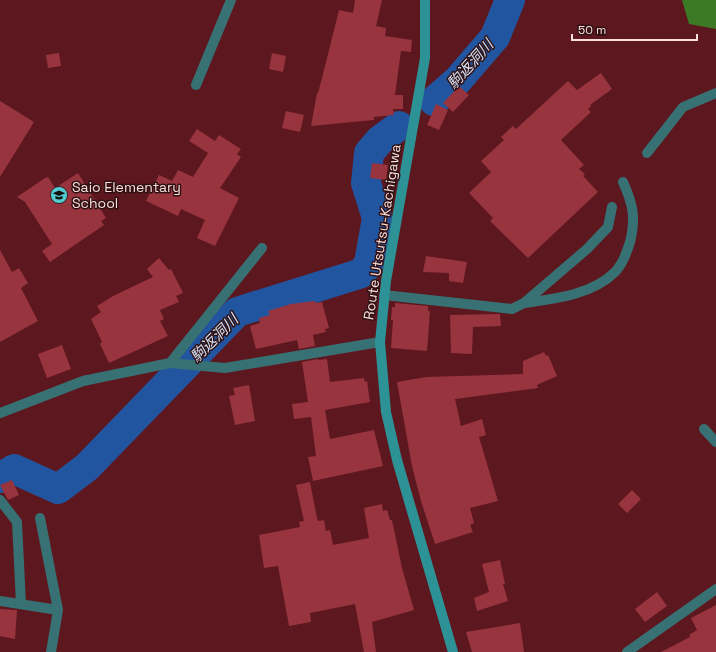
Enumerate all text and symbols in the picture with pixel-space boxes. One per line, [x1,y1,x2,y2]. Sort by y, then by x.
scale bar [572,16,697,42]
text: 50 m [578,22,606,38]
water label: 駒返洞川 [443,34,498,93]
street label: Route Utsutsu-Kachigawa [359,143,405,321]
place label: Saio Elementary School [72,178,181,212]
school or university icon: Saio Elementary School [49,185,69,205]
water label: 駒返洞川 [186,309,243,366]

